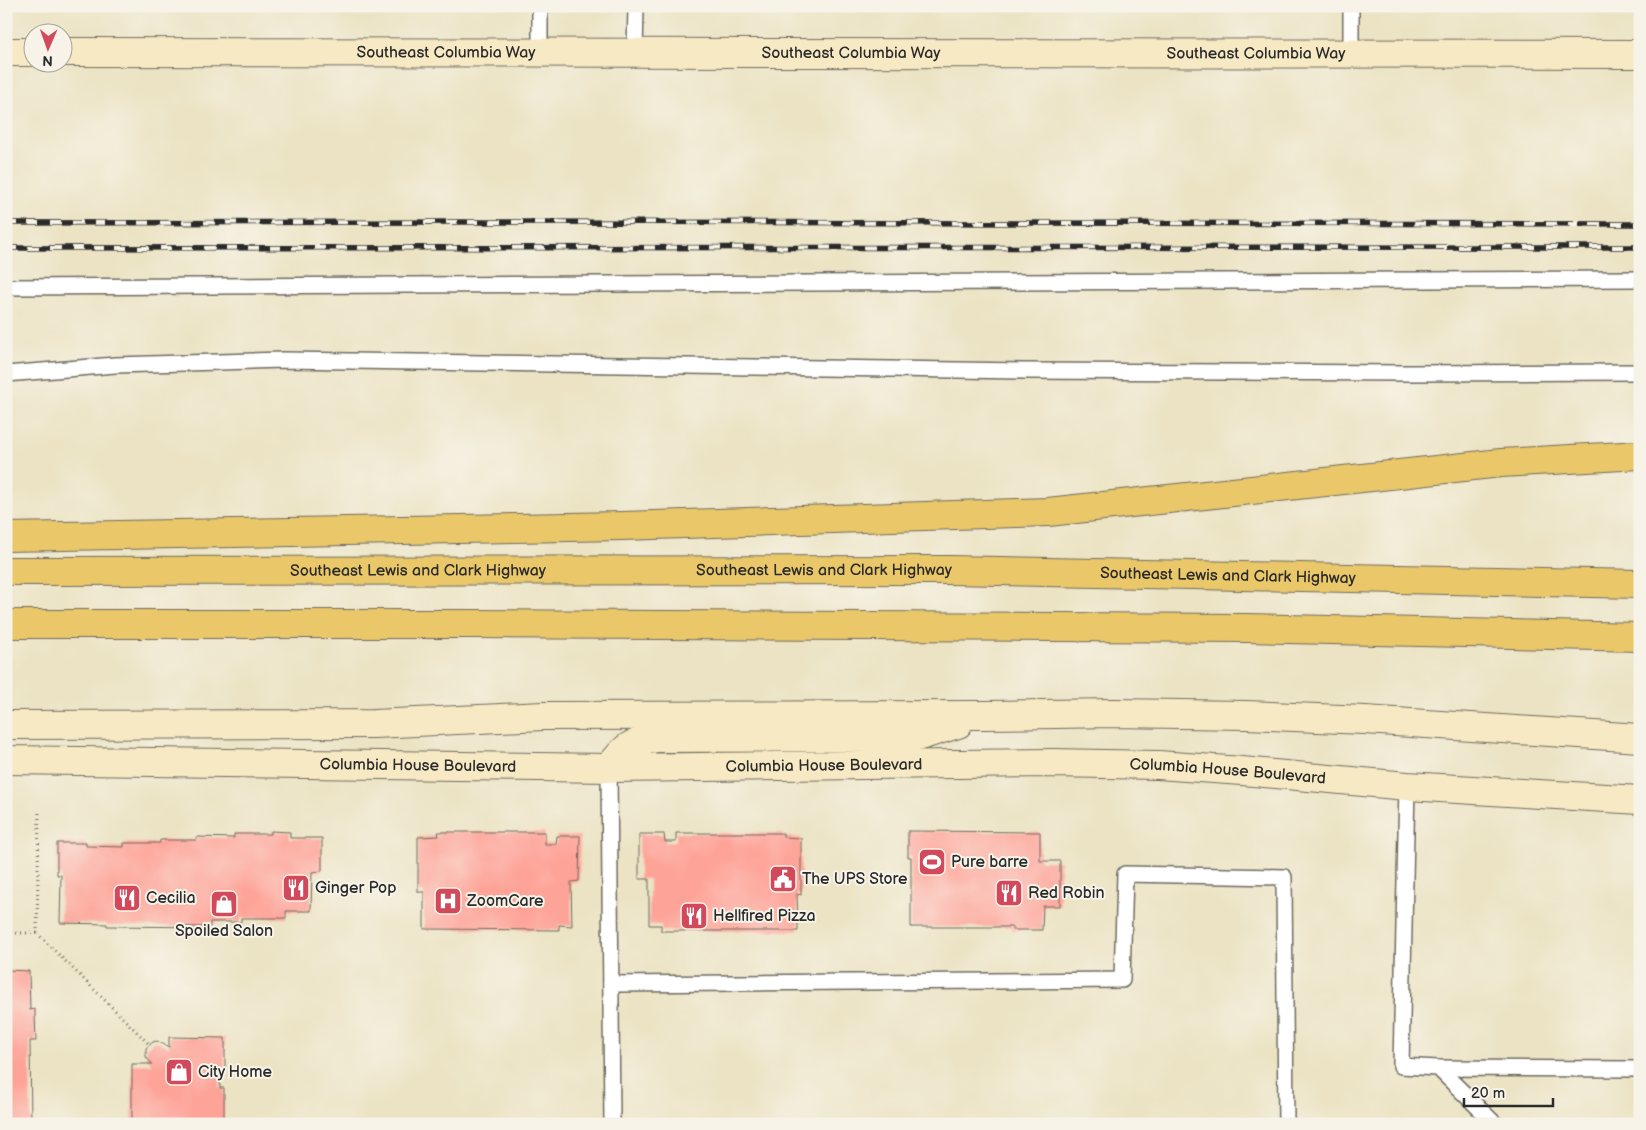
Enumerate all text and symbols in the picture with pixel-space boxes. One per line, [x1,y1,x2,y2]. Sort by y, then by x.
north arrow [22,22,72,72]
street label: Southeast Columbia Way [357,43,536,62]
street label: Southeast Columbia Way [762,43,941,63]
street label: Southeast Columbia Way [1167,44,1346,63]
text: N [42,52,53,69]
street label: Southeast Lewis and Clark Highway [696,560,953,580]
street label: Southeast Lewis and Clark Highway [290,561,547,580]
street label: Southeast Lewis and Clark Highway [1100,564,1357,588]
street label: Columbia House Boulevard [319,755,516,776]
street label: Columbia House Boulevard [725,755,922,776]
street label: Columbia House Boulevard [1129,755,1327,788]
sports icon: Pure barre [917,847,947,877]
place label: Pure barre [951,853,1029,872]
public building icon: The UPS Store [768,864,798,894]
place label: The UPS Store [802,870,908,889]
restaurant icon: Ginger Pop [281,873,311,903]
restaurant icon: Red Robin [994,878,1024,908]
place label: Ginger Pop [315,879,396,898]
restaurant icon: Cecilia [112,883,142,913]
place label: Red Robin [1028,884,1105,903]
hospital icon: ZoomCare [433,886,463,916]
place label: Cecilia [146,889,196,908]
shop icon: Spoiled Salon [209,889,239,919]
place label: ZoomCare [466,892,544,911]
restaurant icon: Hellfired Pizza [679,901,709,931]
place label: Hellfired Pizza [713,907,816,926]
place label: Spoiled Salon [175,922,273,941]
shop icon: City Home [164,1057,194,1087]
place label: City Home [198,1063,273,1082]
scale bar [1464,1075,1552,1107]
text: 20 m [1471,1084,1505,1103]

